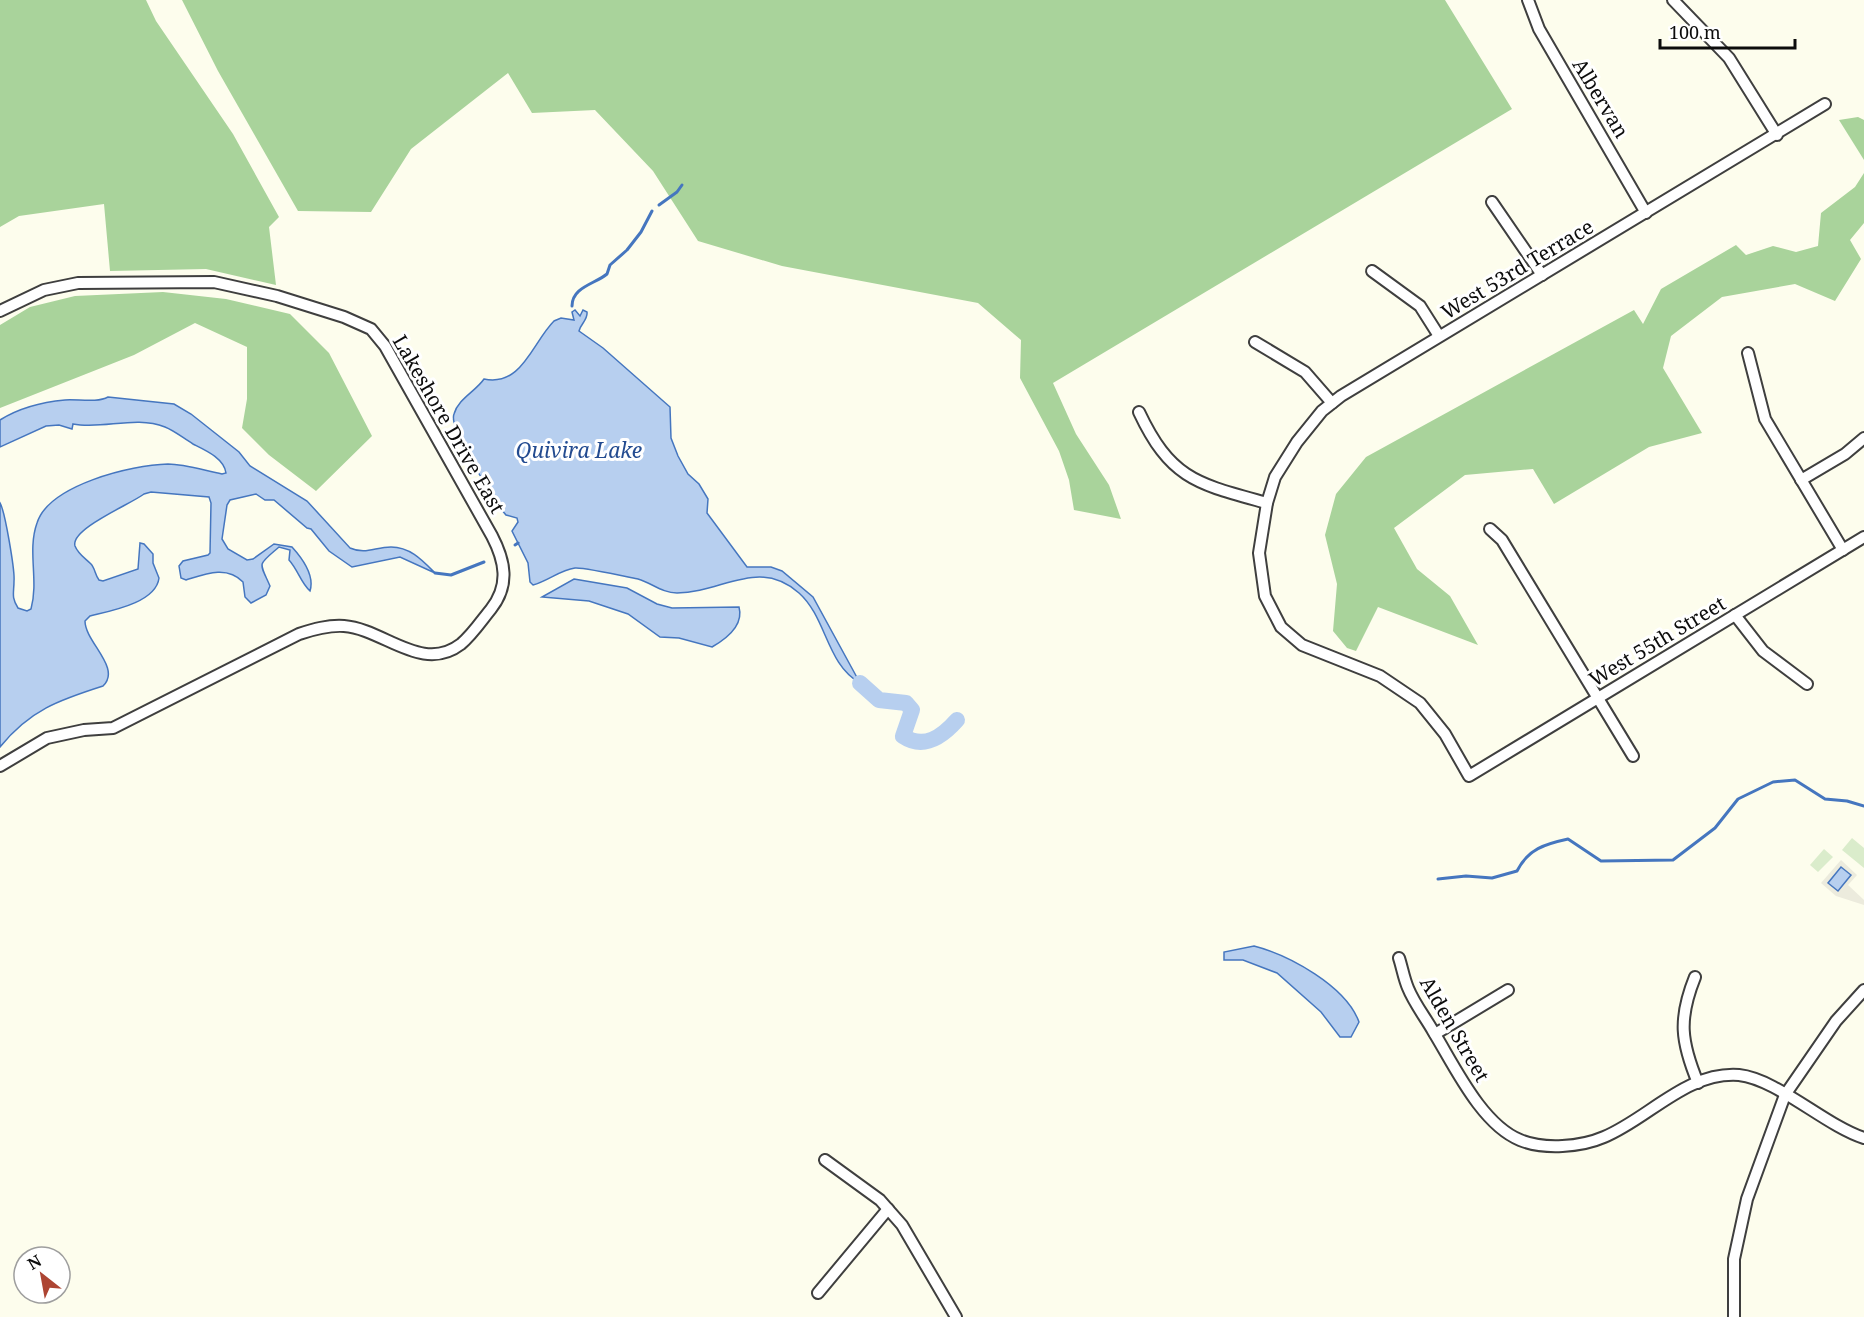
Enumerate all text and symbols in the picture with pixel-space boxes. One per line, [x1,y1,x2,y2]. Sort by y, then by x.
scale bar [1660,12,1795,50]
text: 100 m [1669,20,1721,44]
street label: Albervan [1567,53,1635,143]
street label: West 53rd Terrace [1436,213,1598,325]
street label: Lakeshore Drive East [387,330,511,518]
water label: Quivira Lake [516,436,642,464]
street label: West 55th Street [1584,590,1730,692]
street label: Alden Street [1414,972,1496,1086]
north arrow [12,1245,72,1305]
text: N [23,1249,46,1275]

